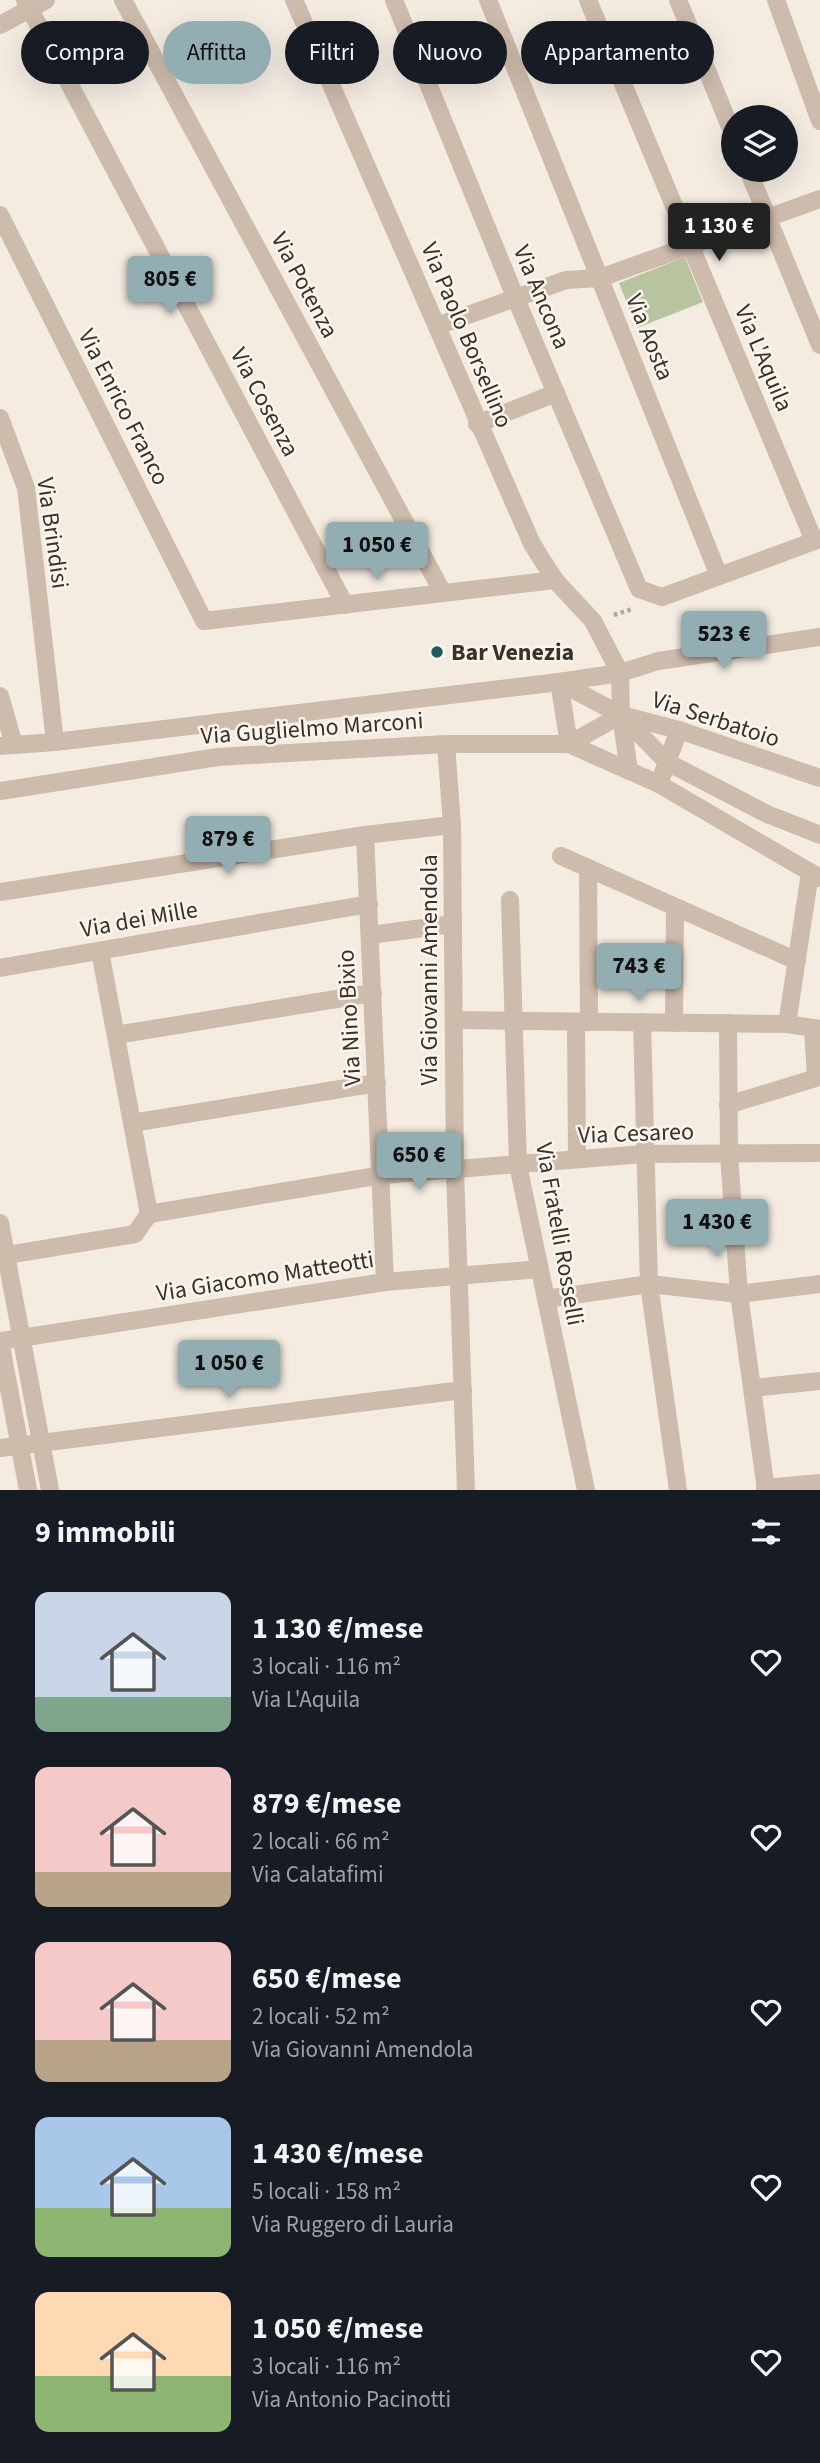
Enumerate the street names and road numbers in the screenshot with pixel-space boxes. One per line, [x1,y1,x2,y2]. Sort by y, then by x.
street label: Via Potenza [262,226,347,344]
street label: Via Paolo Borsellino [412,237,521,433]
street label: Via Ancona [504,240,579,355]
street label: Via Aosta [616,289,683,386]
street label: Via L'Aquila [725,299,802,417]
street label: Via Enrico Franco [69,323,178,491]
street label: Via Cosenza [221,342,308,463]
street label: Via Brindisi [27,475,78,591]
street label: Via Serbatoio [647,682,784,757]
street label: Via Guglielmo Marconi [200,703,424,754]
street label: Via Giovanni Amendola [412,854,447,1086]
street label: Via dei Mille [78,892,201,947]
street label: Via Nino Bixio [328,949,371,1087]
street label: Via Cesareo [577,1114,695,1153]
street label: Via Fratelli Rosselli [526,1140,593,1328]
street label: Via Giacomo Matteotti [154,1242,376,1311]

